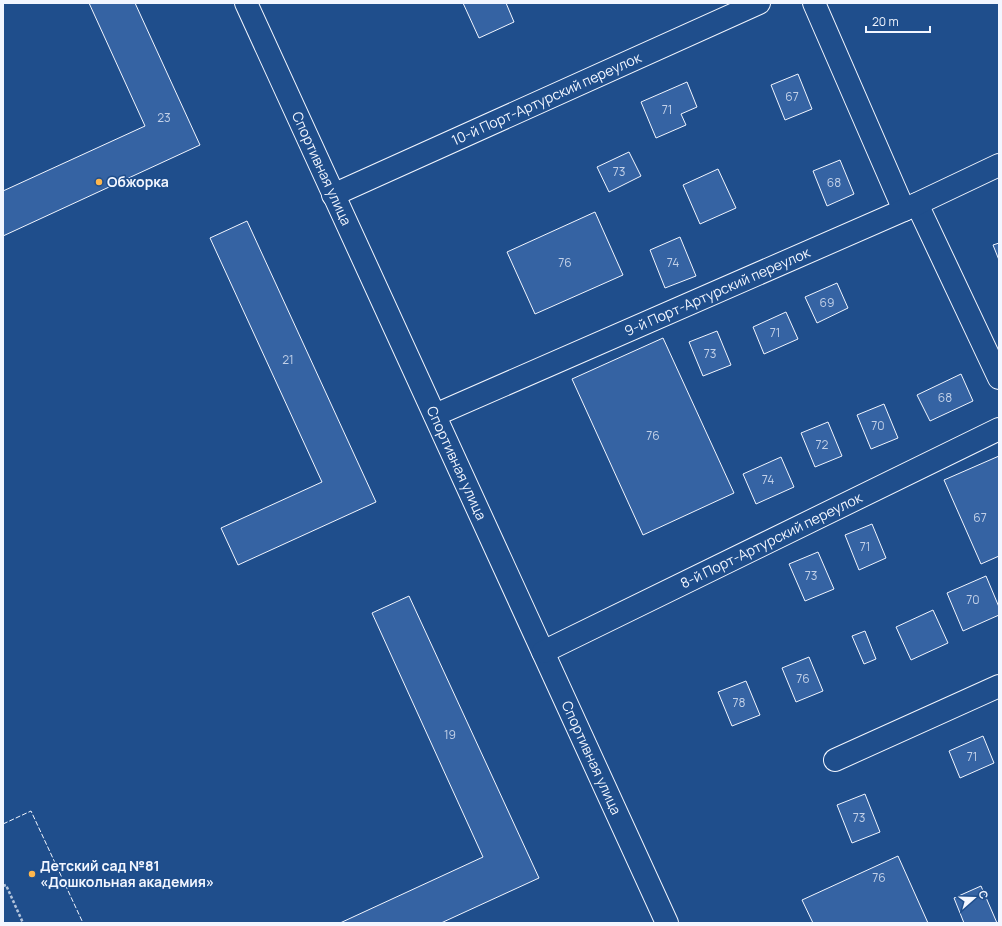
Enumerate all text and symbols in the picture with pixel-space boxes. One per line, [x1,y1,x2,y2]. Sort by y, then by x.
scale bar [866,8,930,34]
text: 20 m [872,13,899,30]
street label: 10-й Порт-Артурский переулок [448,47,645,149]
house number: 67 [785,88,799,105]
house number: 71 [662,101,672,118]
street label: Спортивная улица [288,108,356,228]
house number: 23 [157,109,171,126]
house number: 73 [613,163,625,180]
place label: Обжорка [107,172,169,191]
house number: 68 [827,174,841,191]
marker: Обжорка [94,177,104,187]
street label: 9-й Порт-Артурский переулок [621,242,814,340]
house number: 76 [558,254,572,271]
house number: 74 [667,254,679,271]
house number: 69 [820,294,834,311]
house number: 71 [770,324,780,341]
house number: 73 [704,345,716,362]
house number: 21 [282,351,294,368]
house number: 68 [938,389,952,406]
street label: Спортивная улица [423,403,491,523]
house number: 70 [871,417,885,434]
house number: 76 [646,427,660,444]
house number: 72 [816,436,829,453]
house number: 74 [762,471,774,488]
street label: 8-й Порт-Артурский переулок [677,487,866,592]
house number: 67 [973,509,987,526]
house number: 71 [860,538,870,555]
house number: 73 [805,567,817,584]
house number: 70 [966,591,980,608]
house number: 76 [796,670,810,687]
house number: 78 [733,694,746,711]
street label: Спортивная улица [558,697,626,818]
house number: 19 [444,726,456,743]
house number: 71 [967,748,977,765]
house number: 73 [853,809,865,826]
place label: Детский сад №81 «Дошкольная академия» [40,856,214,891]
marker: Детский сад №81 «Дошкольная академия» [27,869,37,879]
house number: 76 [872,869,886,886]
north arrow [954,878,994,918]
text: С [975,888,992,901]

